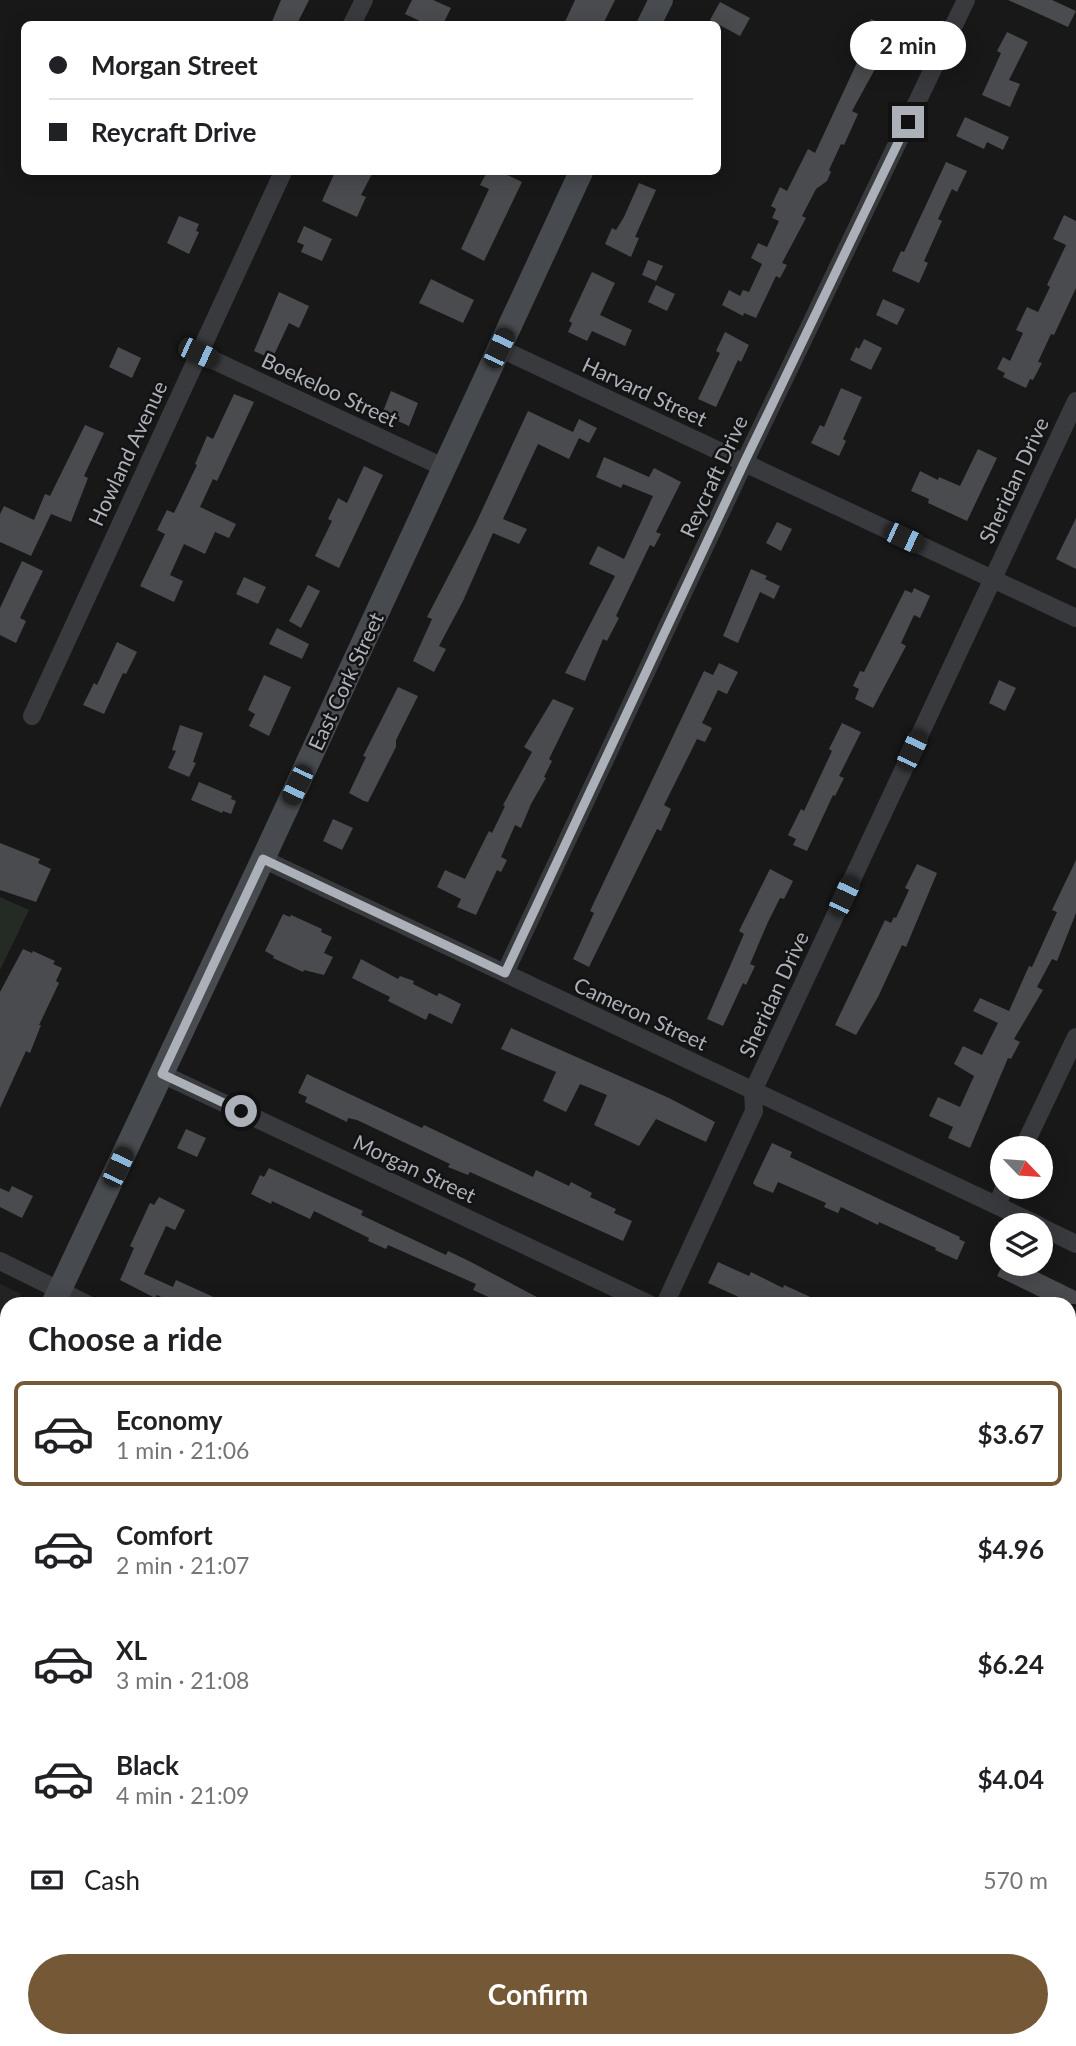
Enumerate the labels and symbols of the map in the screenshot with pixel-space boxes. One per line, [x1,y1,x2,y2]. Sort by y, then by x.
callout: 2 min [850,20,966,69]
route end [892,106,924,138]
car [481,325,518,371]
car [175,335,222,371]
street label: Boekeloo Street [258,347,402,432]
street label: Harvard Street [579,351,712,431]
street label: Howland Avenue [82,377,172,529]
street label: Reycraft Drive [674,411,752,541]
street label: Sheridan Drive [973,413,1053,547]
car [881,520,928,556]
street label: East Cork Street [302,608,388,754]
car [894,727,931,773]
car [279,762,316,808]
car [826,873,863,919]
street label: Sheridan Drive [733,927,813,1061]
street label: Cameron Street [570,971,712,1055]
route start [225,1095,257,1127]
street label: Morgan Street [350,1129,481,1207]
north arrow [990,1136,1054,1199]
car [100,1144,137,1190]

